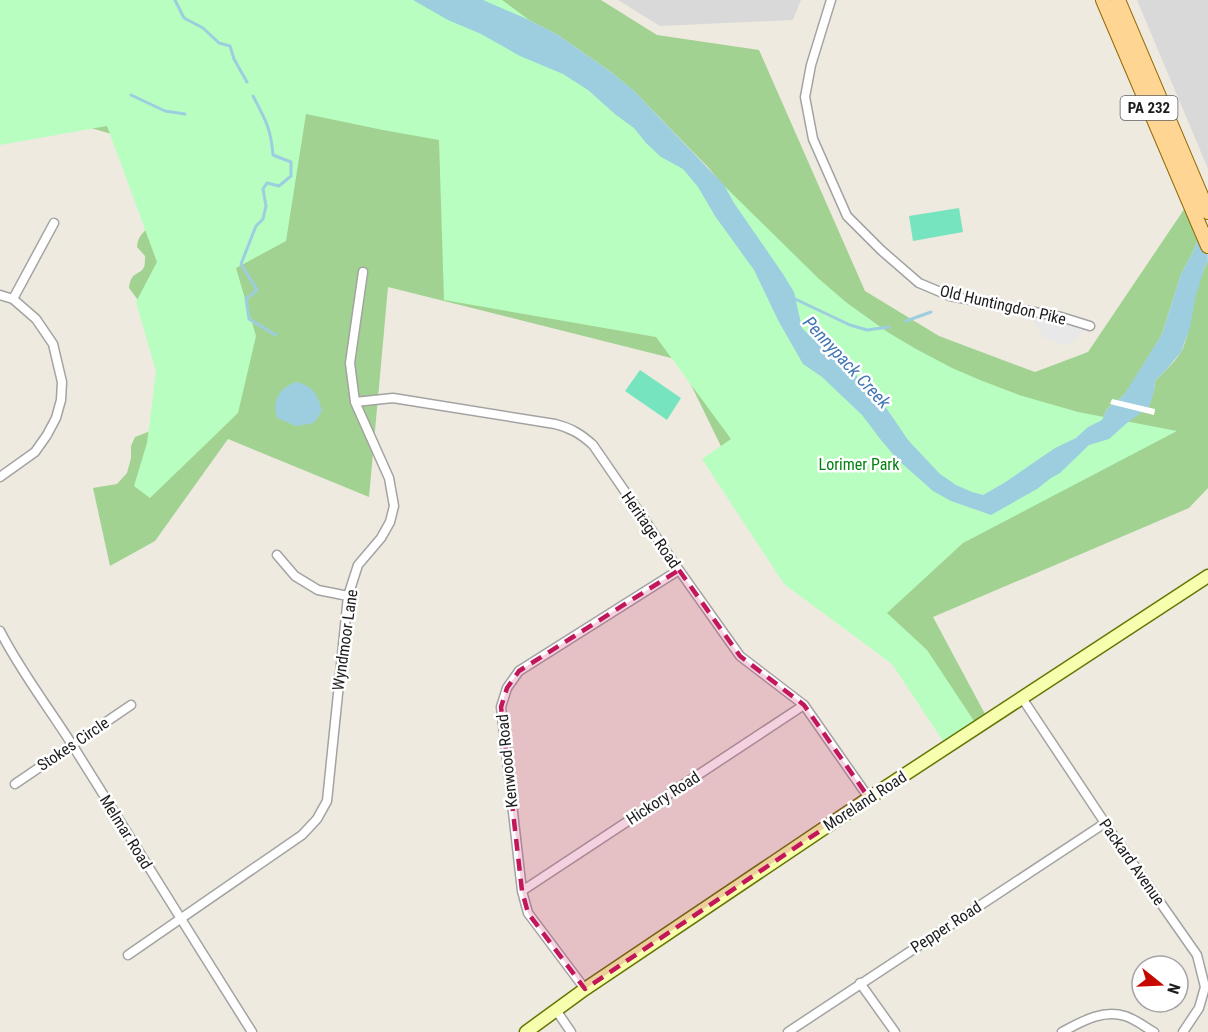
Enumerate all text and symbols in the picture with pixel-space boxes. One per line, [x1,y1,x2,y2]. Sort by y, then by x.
road number: PA 232 [1120,96,1178,120]
street label: Old Huntingdon Pike [938,281,1068,329]
water label: Pennypack Creek [799,312,896,413]
park label: Lorimer Park [819,455,900,474]
street label: Heritage Road [618,488,684,572]
street label: Wyndmoor Lane [329,588,361,692]
street label: Stokes Circle [34,713,112,775]
street label: Kenwood Road [493,713,521,809]
street label: Hickory Road [623,767,703,829]
street label: Moreland Road [820,767,910,835]
street label: Melmar Road [96,792,156,872]
street label: Packard Avenue [1095,815,1169,909]
street label: Pepper Road [907,897,985,957]
north arrow [1130,954,1190,1014]
text: N [1163,981,1184,996]

